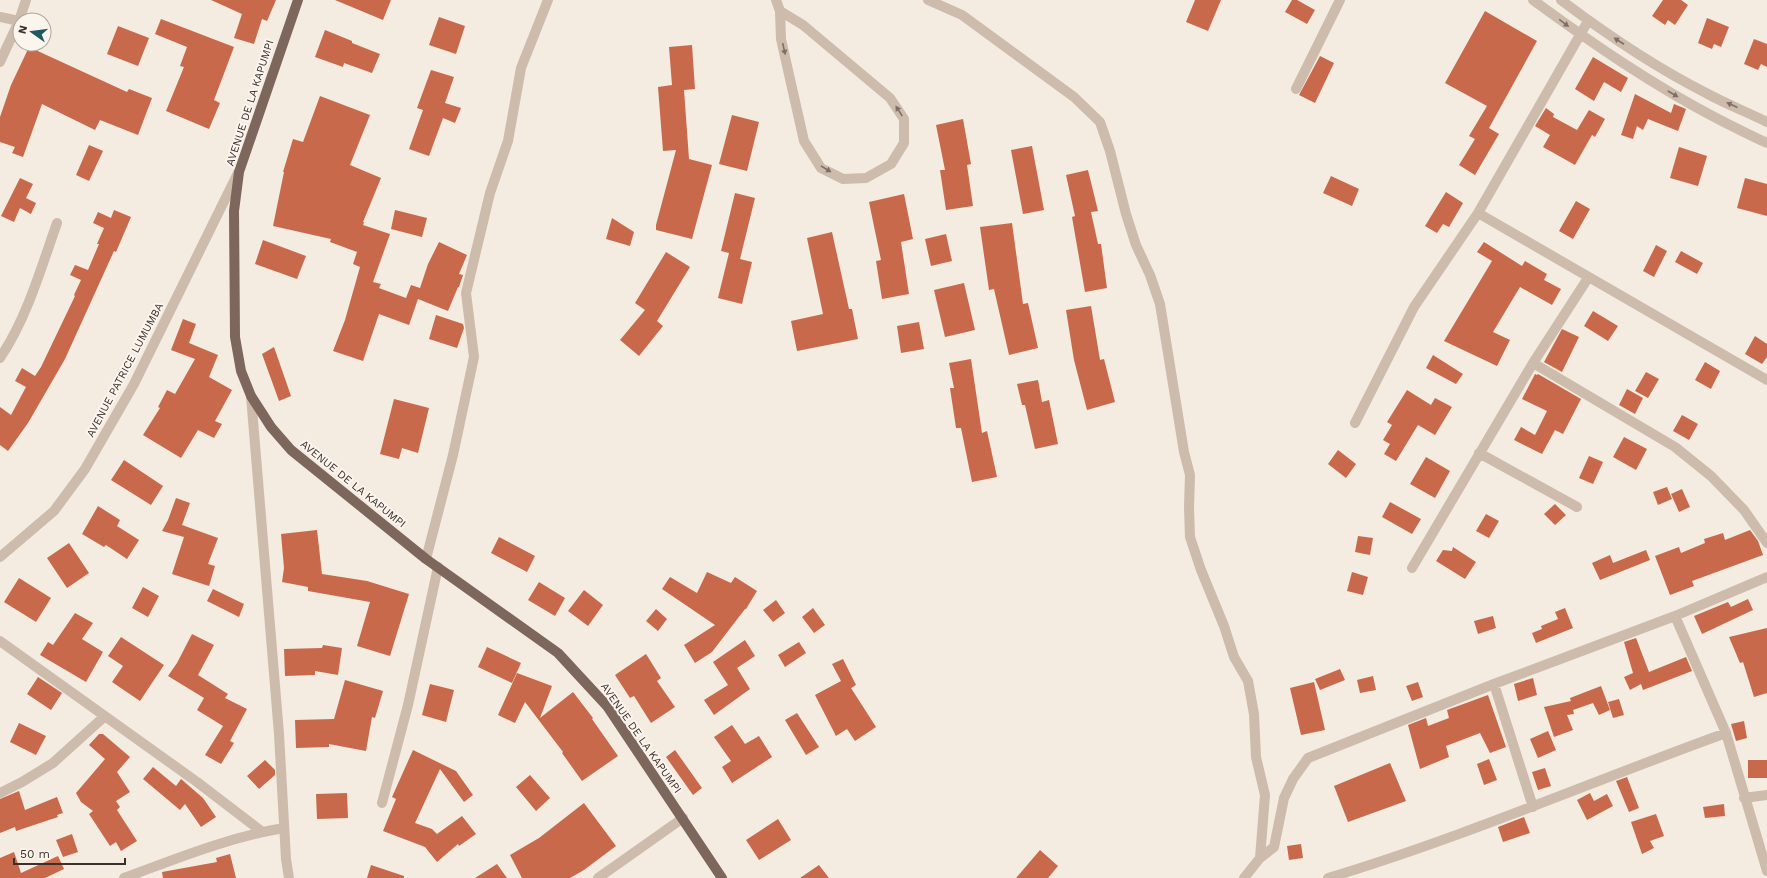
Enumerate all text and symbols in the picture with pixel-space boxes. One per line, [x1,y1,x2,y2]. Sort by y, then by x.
north arrow [12,12,52,52]
one-way arrow [1559,19,1570,27]
text: N [15,24,30,35]
one-way arrow [1613,37,1625,44]
street label: AVENUE DE LA KAPUMPI [223,38,277,168]
one-way arrow [781,43,787,56]
one-way arrow [1667,91,1679,98]
one-way arrow [1726,102,1737,108]
one-way arrow [895,106,903,116]
one-way arrow [820,166,831,173]
street label: AVENUE PATRICE LUMUMBA [84,301,166,439]
street label: AVENUE DE LA KAPUMPI [298,438,408,530]
street label: AVENUE DE LA KAPUMPI [598,680,684,796]
scale bar [14,840,125,866]
text: 50 m [20,847,50,861]

